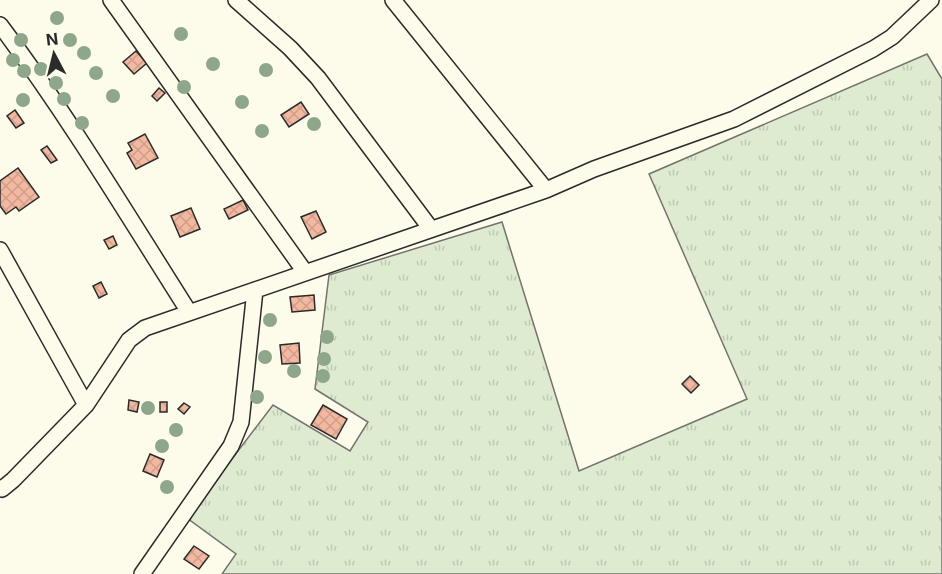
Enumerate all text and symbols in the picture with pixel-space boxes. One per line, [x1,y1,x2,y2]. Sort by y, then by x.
north arrow [24,24,84,84]
text: N [45,28,59,50]

